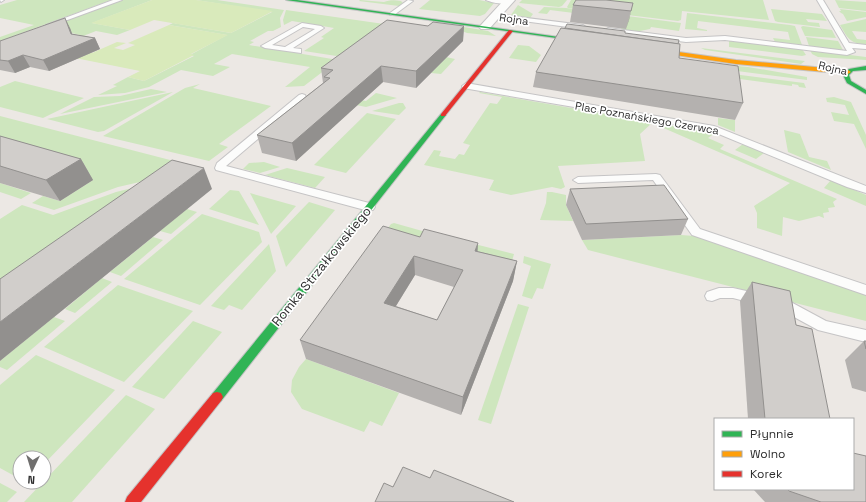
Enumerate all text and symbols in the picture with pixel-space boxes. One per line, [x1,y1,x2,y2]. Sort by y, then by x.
street label: Rojna [498,10,530,28]
street label: Rojna [817,58,850,78]
street label: Plac Poznańskiego Czerwca [574,98,721,138]
street label: Romka Strzałkowskiego [268,203,375,330]
legend [714,418,854,490]
text: Płynnie [750,426,794,442]
text: Wolno [750,446,785,462]
north arrow [12,450,52,490]
text: Korek [750,466,783,482]
text: N [27,473,35,487]

